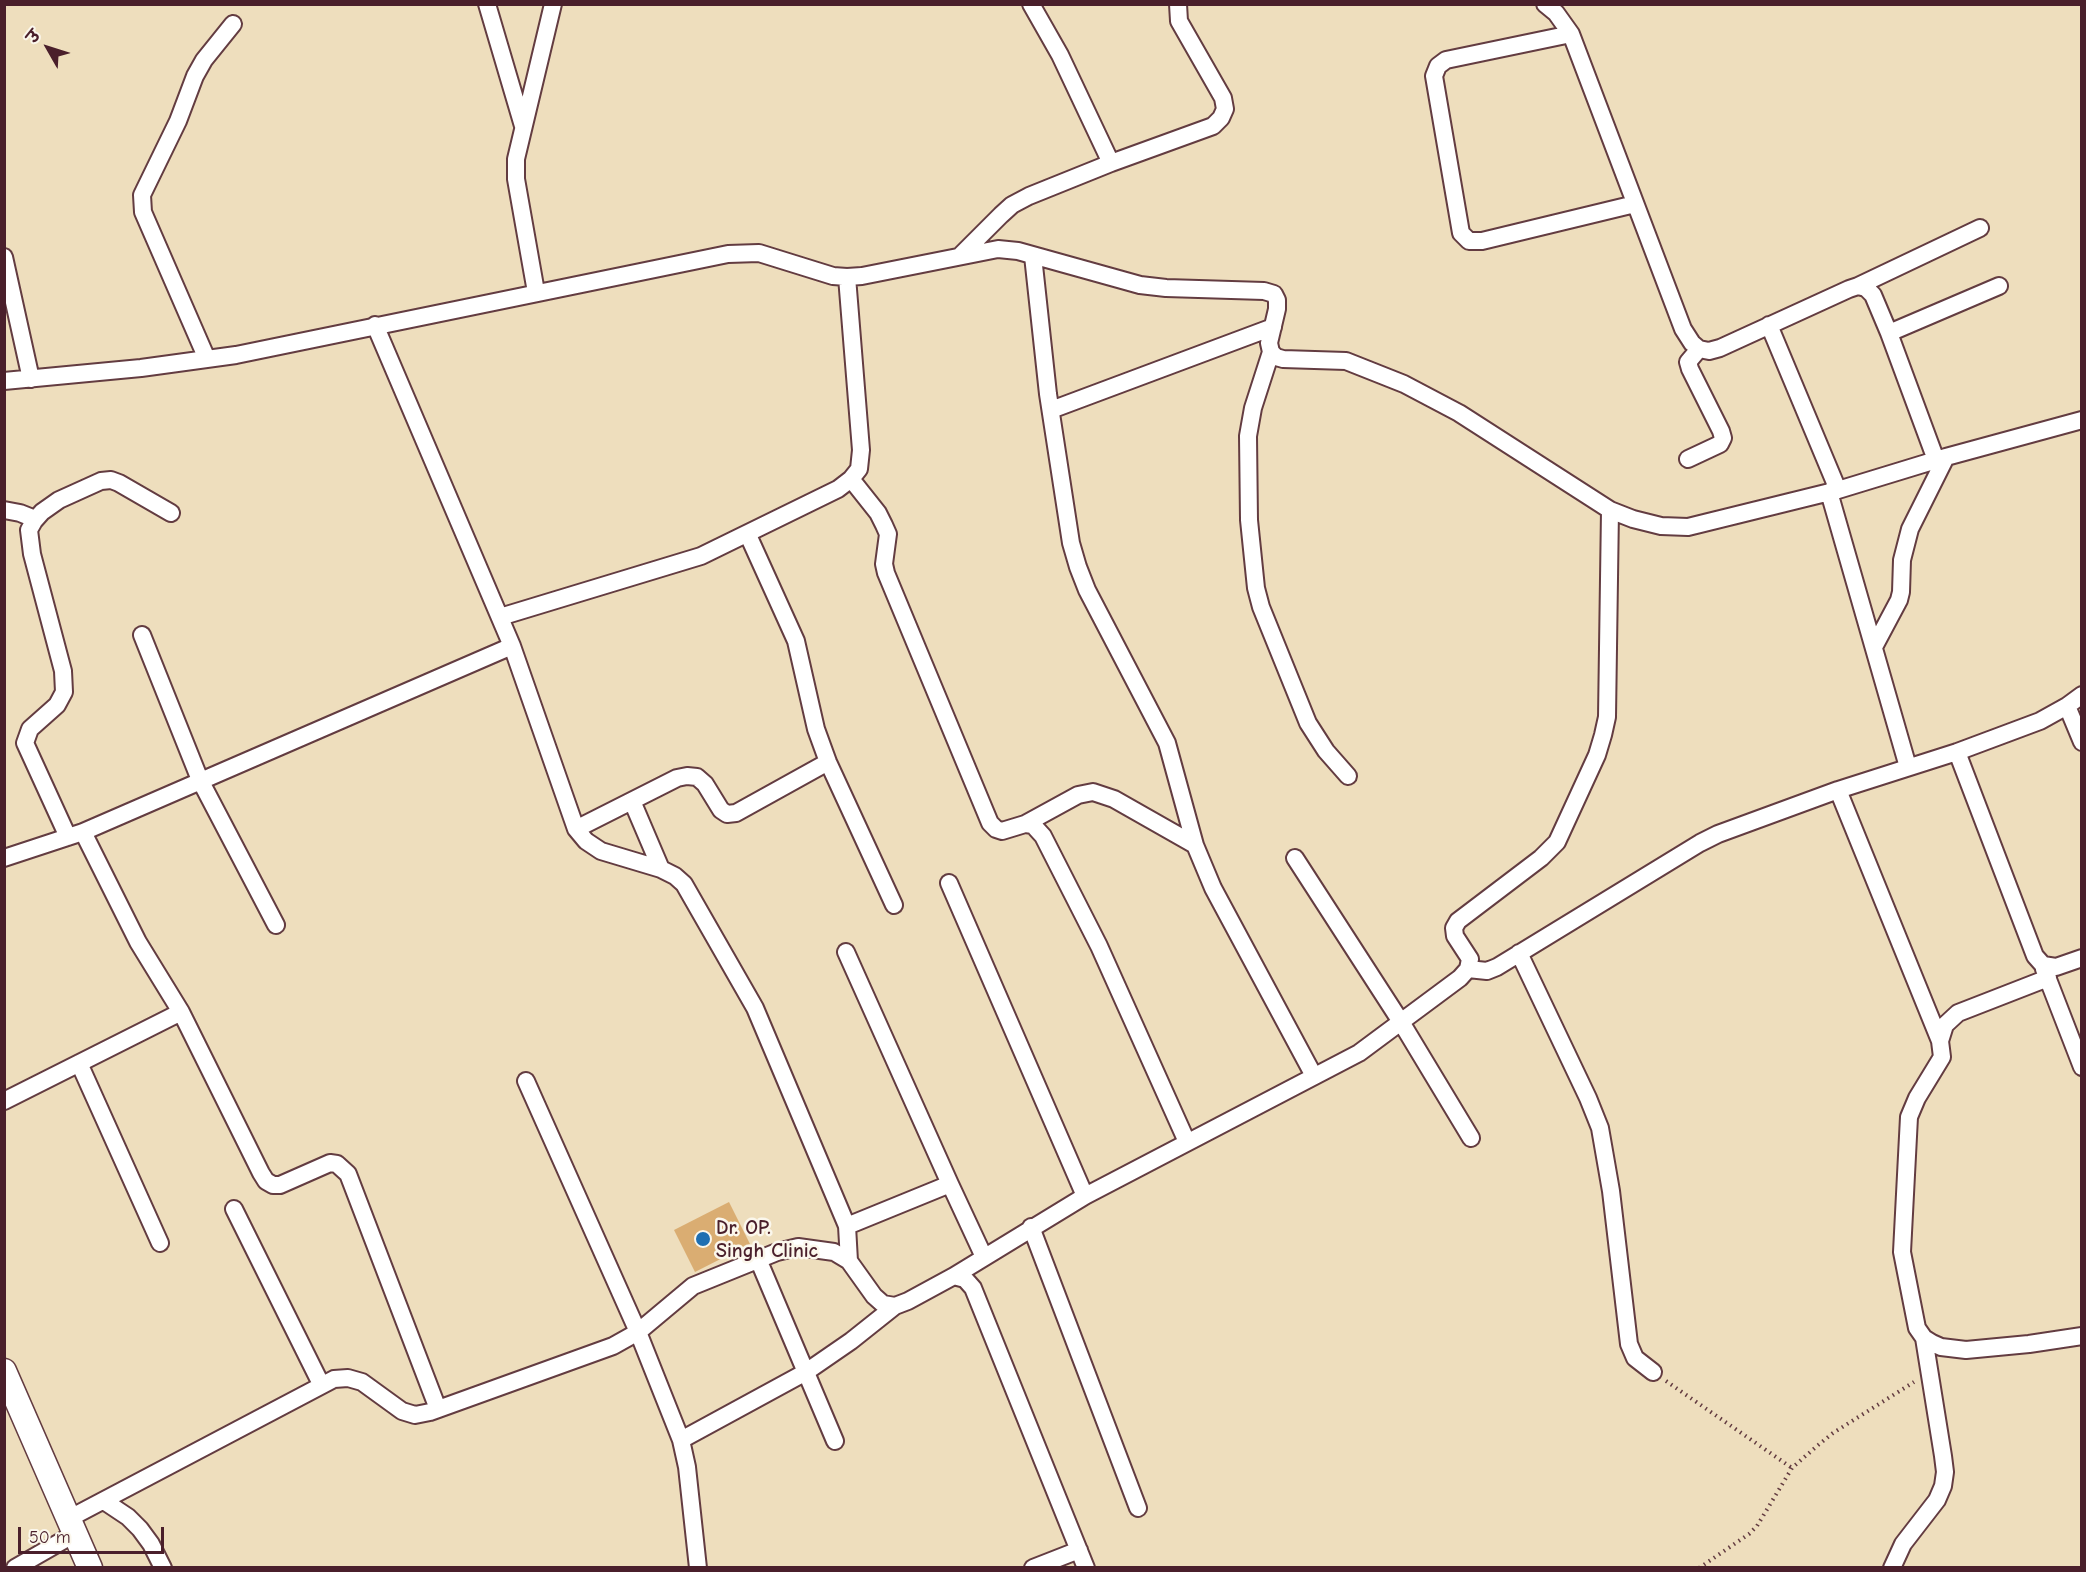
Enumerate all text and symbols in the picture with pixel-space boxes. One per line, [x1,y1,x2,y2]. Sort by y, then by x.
north arrow [18,18,78,78]
text: उ [24,27,44,46]
place label: Dr. OP. Singh Clinic [716,1216,818,1263]
marker: Dr. OP. Singh Clinic [694,1230,712,1248]
scale bar [21,1515,166,1553]
text: 50 m [29,1527,71,1548]

